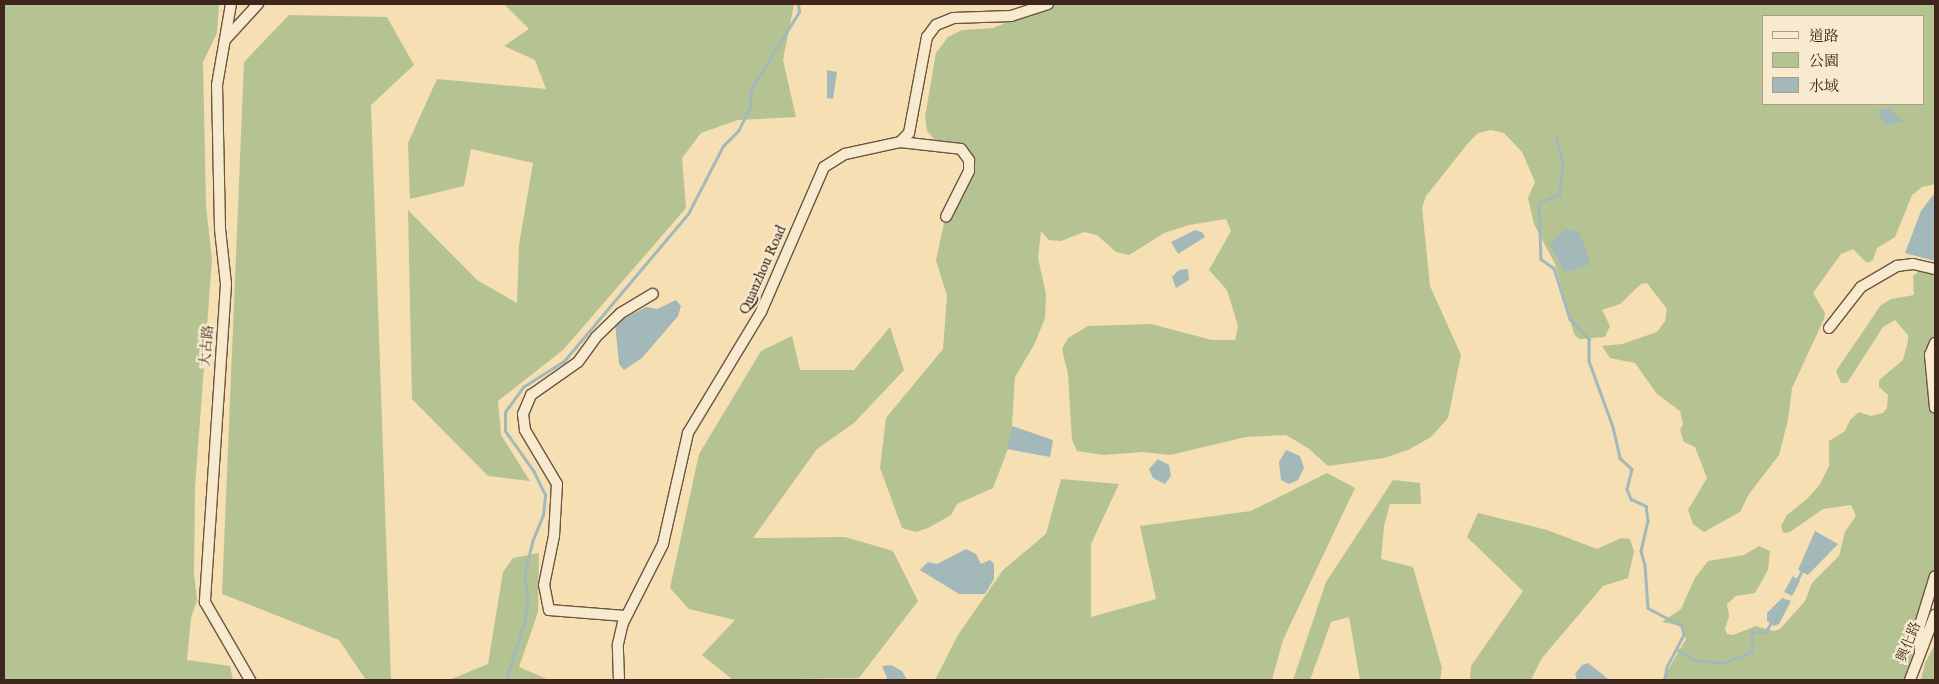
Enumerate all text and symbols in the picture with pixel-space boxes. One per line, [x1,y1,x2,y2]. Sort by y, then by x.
legend [1762,15,1924,105]
text: 道路 [1809,27,1839,46]
text: 公園 [1809,52,1839,71]
text: 水域 [1809,77,1839,96]
street label: Quanzhou Road [736,223,790,317]
street label: 大古路 [197,324,217,368]
street label: 興化路 [1893,619,1925,665]

